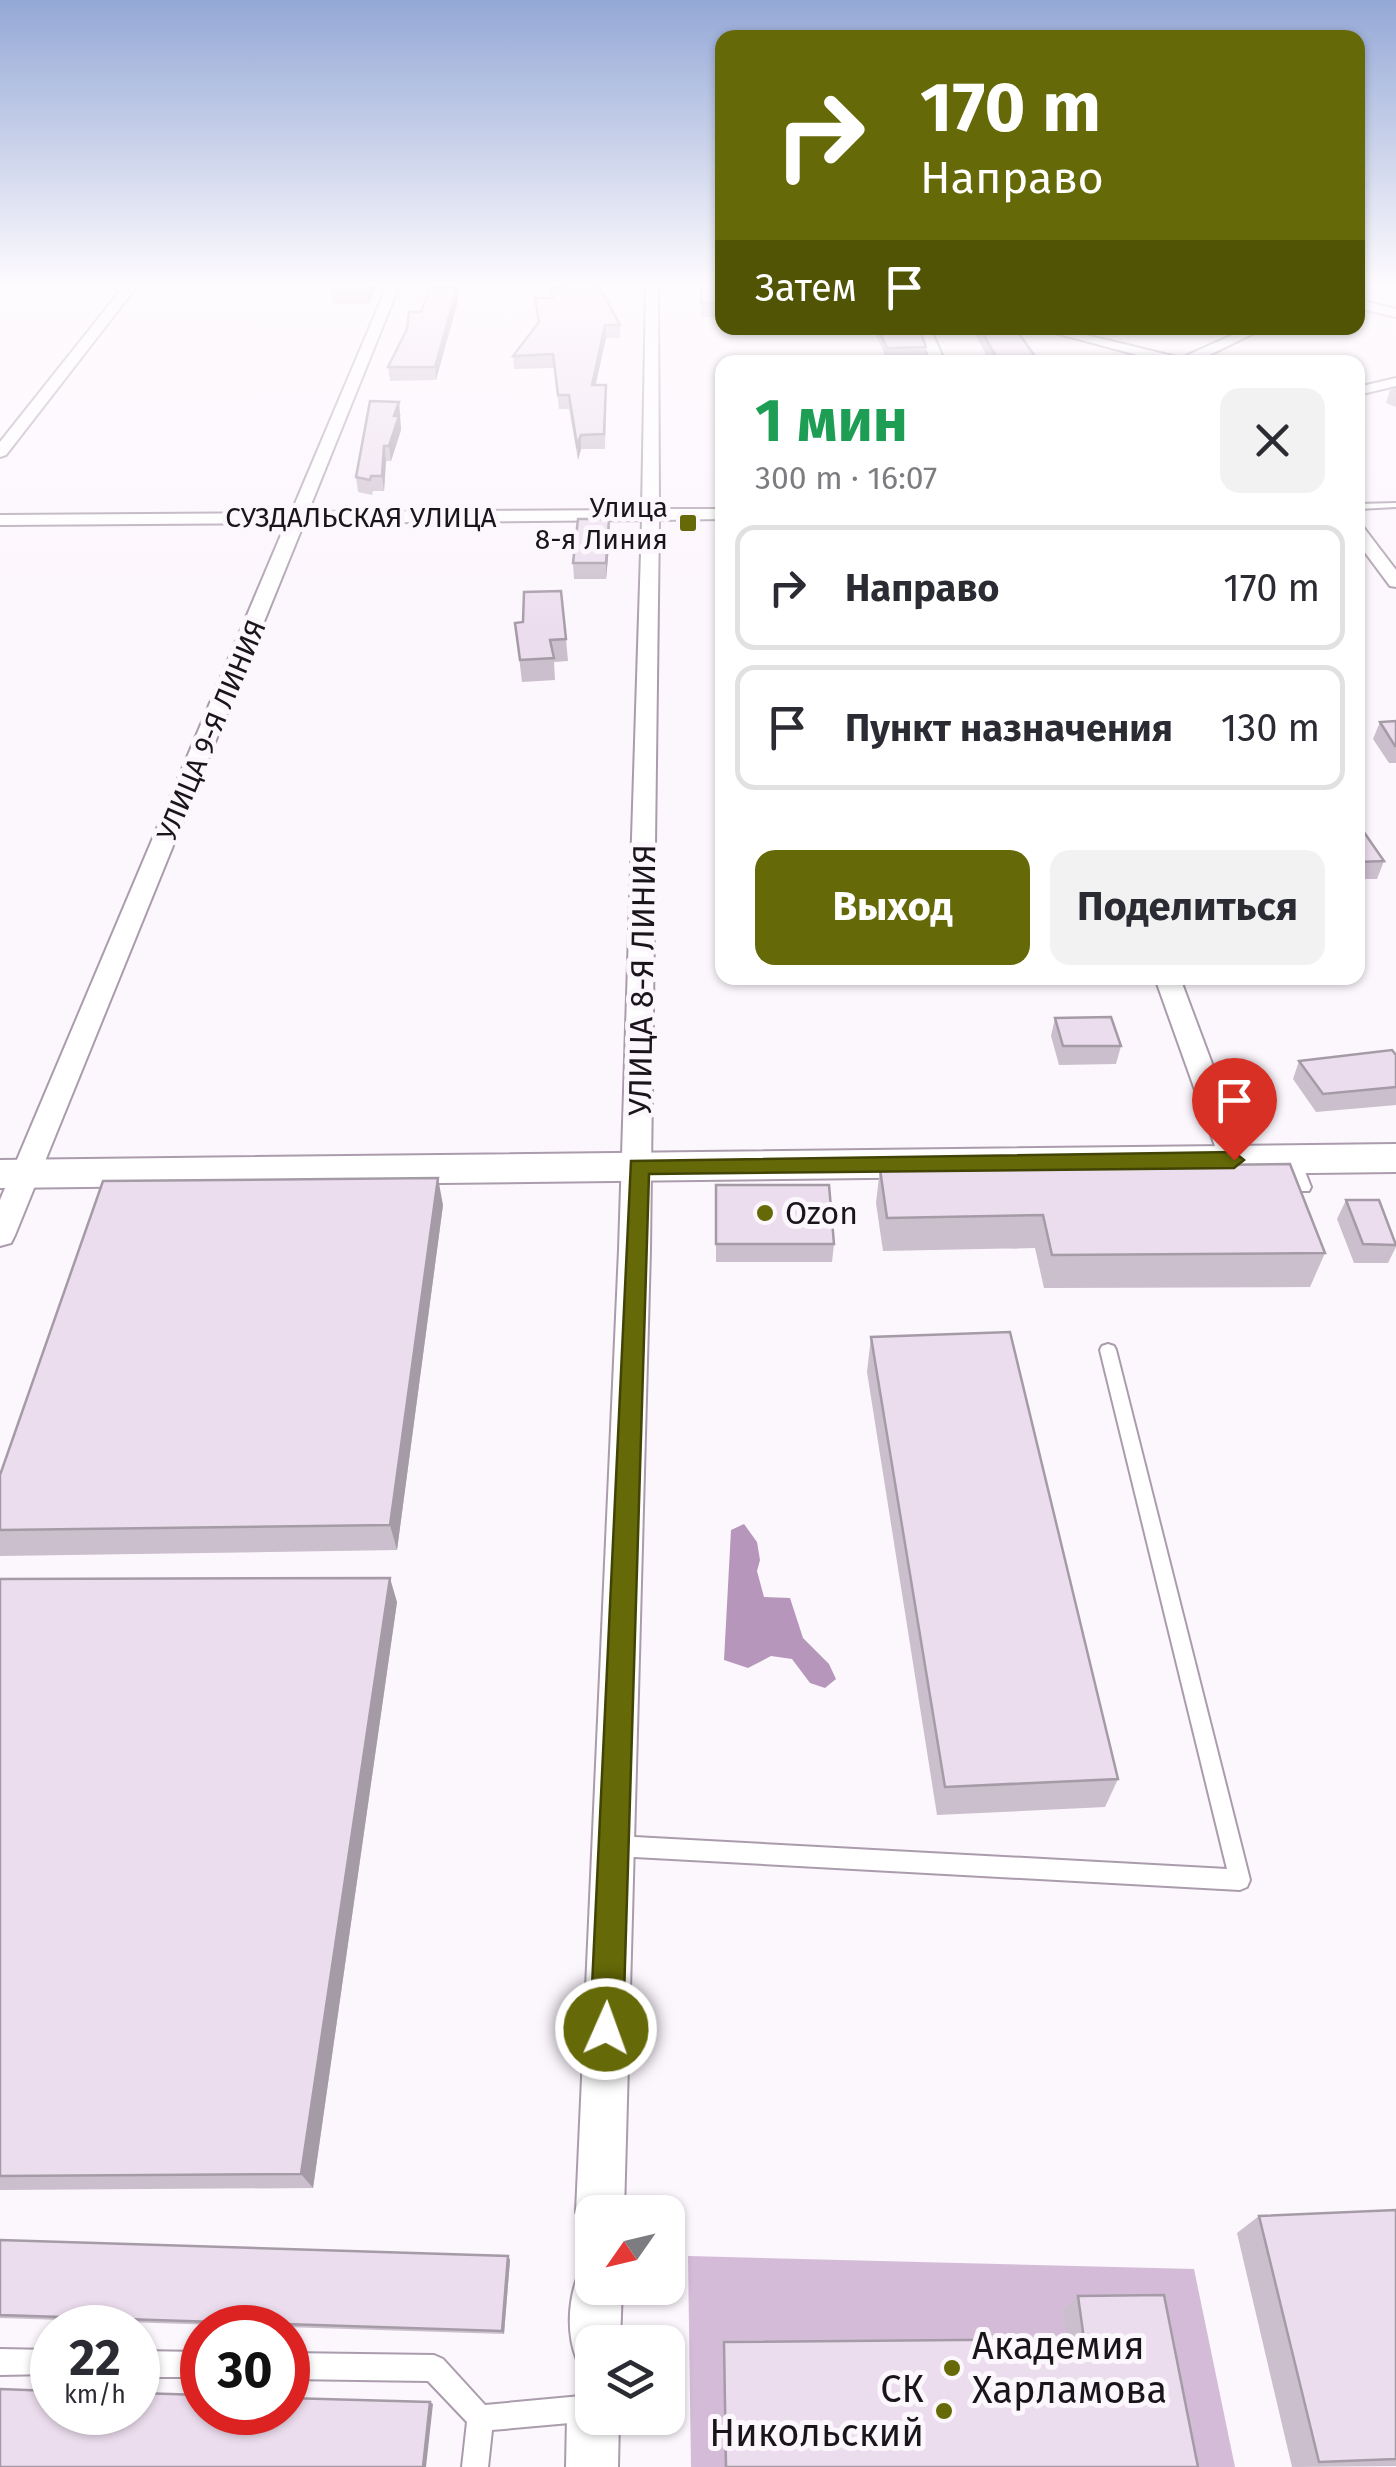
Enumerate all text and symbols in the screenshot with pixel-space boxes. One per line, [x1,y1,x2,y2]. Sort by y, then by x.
text: 170 m [920,66,1101,150]
icon: right [755,70,885,200]
text: Направо [920,151,1104,205]
icon: arrive [877,260,932,315]
text: Затем [755,265,857,311]
text: 1 мин [755,385,908,457]
button: close [1220,388,1325,493]
text: 300 m · 16:07 [755,459,937,497]
place label: Улица 8-я Линия [535,491,668,556]
street label: СУЗДАЛЬСКАЯ УЛИЦА [225,501,497,534]
marker: Улица 8-я Линия [677,512,699,534]
icon: right [760,560,815,615]
text: Направо [845,565,999,611]
text: 170 m [1223,565,1320,611]
street label: УЛИЦА 9-Я ЛИНИЯ [150,615,273,846]
icon: arrive [760,700,815,755]
text: Пункт назначения [845,705,1173,751]
text: 130 m [1221,705,1320,751]
street label: УЛИЦА 8-Я ЛИНИЯ [621,844,663,1116]
button: Выход [755,850,1030,965]
button: Поделиться [1050,850,1325,965]
pin [1192,1058,1277,1161]
icon: arrive [1207,1073,1262,1128]
place label: Ozon [785,1194,858,1232]
marker: Ozon [754,1202,776,1224]
position arrow [554,1977,658,2081]
north arrow [575,2195,685,2305]
map controls [575,2195,685,2435]
speed limit sign: 30 [180,2305,310,2435]
place label: Академия Харламова [972,2323,1167,2413]
button: layers [575,2325,685,2435]
text: 22 [69,2328,121,2388]
marker: Академия Харламова [941,2357,963,2379]
place label: СК Никольский [709,2366,924,2456]
text: km/h [64,2380,126,2410]
marker: СК Никольский [933,2400,955,2422]

